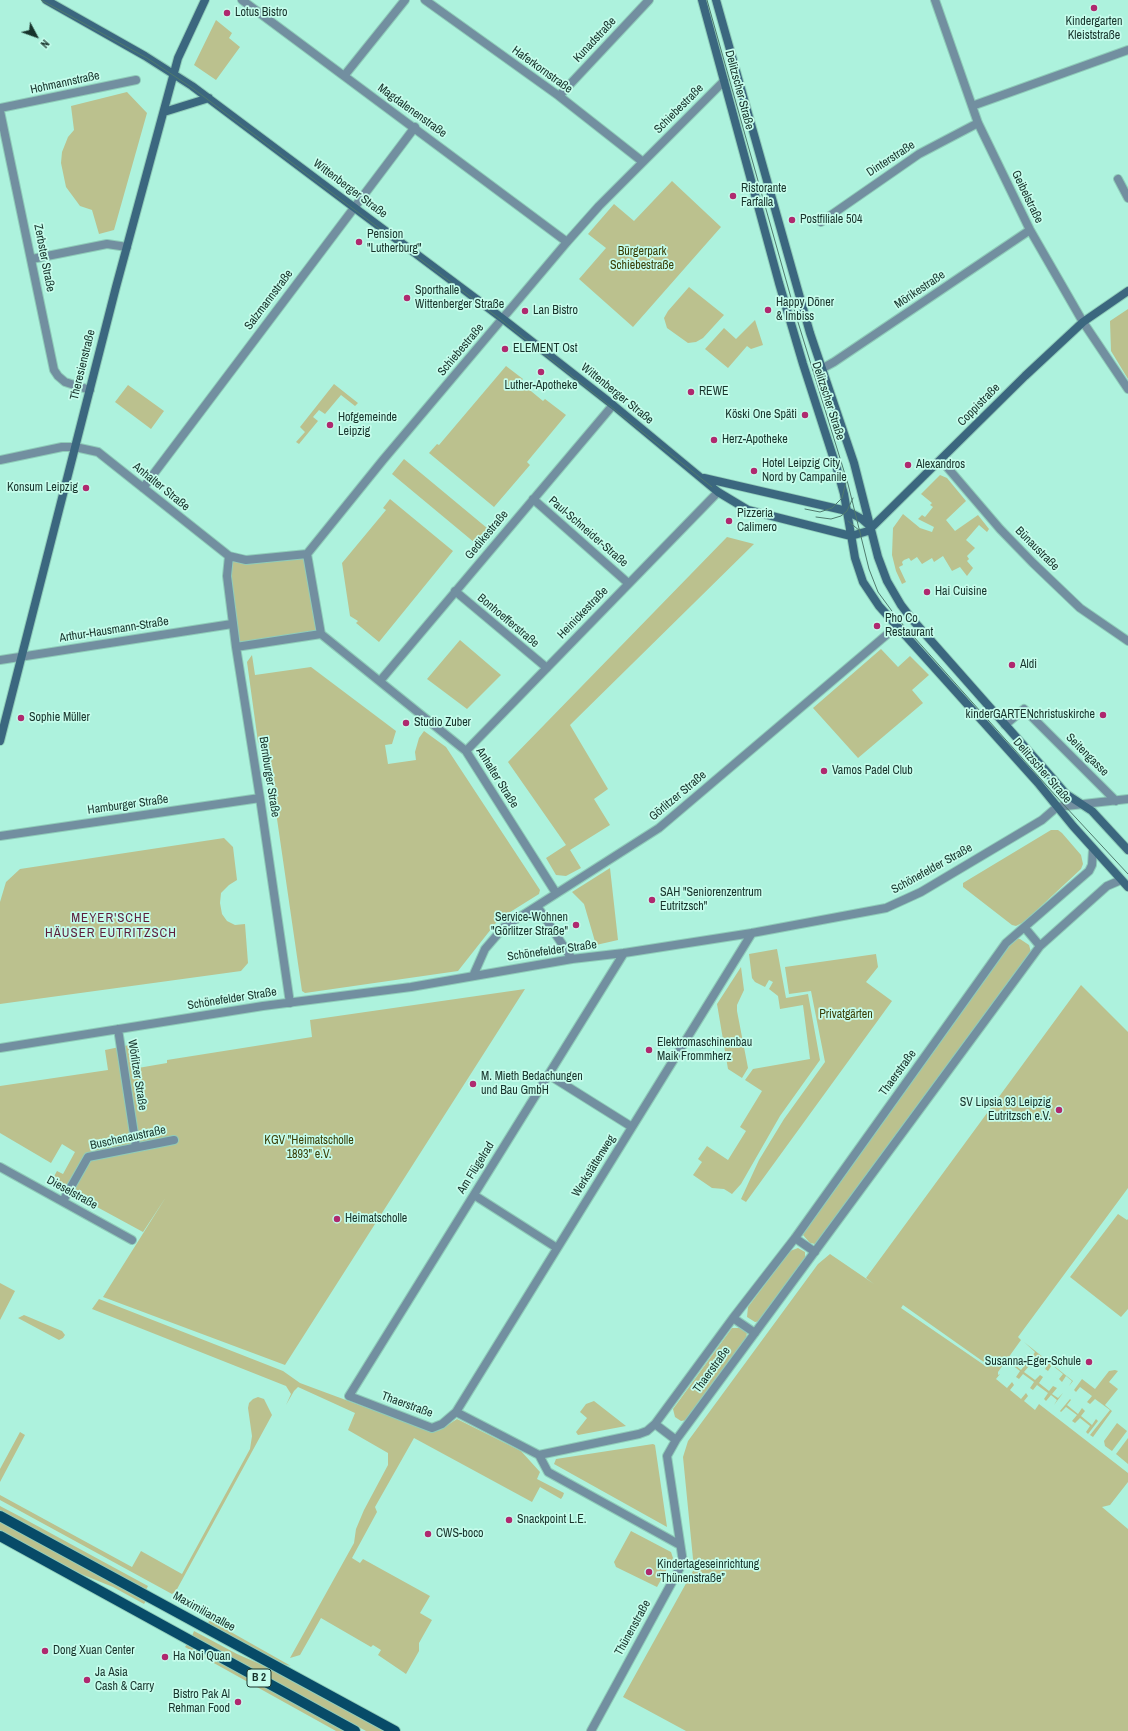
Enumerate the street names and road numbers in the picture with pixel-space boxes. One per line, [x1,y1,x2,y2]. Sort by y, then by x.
street label: Kunadstraße [571,14,619,66]
street label: Haferkornstraße [509,43,575,97]
street label: Delitzscher Straße [722,49,756,131]
street label: Hohmannstraße [29,69,101,97]
street label: Magdalenenstraße [375,81,449,141]
street label: Schiebestraße [651,81,707,137]
street label: Dinterstraße [864,138,918,180]
street label: Wittenberger Straße [310,156,390,222]
street label: Geibelstraße [1008,168,1046,226]
street label: Zerbster Straße [30,223,58,293]
street label: Salzmannstraße [242,267,296,333]
street label: Mörikestraße [892,268,948,312]
street label: Schiebestraße [435,321,487,379]
street label: Theresienstraße [67,328,99,402]
street label: Wittenberger Straße [578,360,656,428]
street label: Delitzscher Straße [809,360,847,442]
street label: Coppistraße [955,381,1003,429]
street label: Anhalter Straße [130,460,192,514]
street label: Paul-Schneider-Straße [545,494,631,570]
street label: Gedikestraße [462,508,512,562]
street label: Bünaustraße [1012,524,1062,574]
street label: Heinickestraße [555,584,611,642]
street label: Bonhoefferstraße [474,591,542,651]
street label: Arthur-Hausmann-Straße [58,614,170,646]
street label: Seitengasse [1063,731,1111,779]
street label: Bernburger Straße [256,736,282,818]
street label: Delitzscher Straße [1010,736,1074,806]
street label: Anhalter Straße [473,745,521,811]
street label: Görlitzer Straße [647,768,709,824]
street label: Hamburger Straße [87,792,169,818]
street label: Schönefelder Straße [889,841,975,897]
street label: Schönefelder Straße [506,938,598,964]
street label: Schönefelder Straße [186,985,278,1013]
street label: Wörlitzer Straße [124,1039,150,1111]
street label: Thaerstraße [876,1047,920,1099]
street label: Buschenaustraße [89,1123,167,1153]
street label: Werkstättenweg [569,1132,619,1200]
street label: Am Flügelrad [454,1139,498,1197]
street label: Dieselstraße [44,1173,100,1213]
street label: Thaerstraße [690,1344,734,1396]
street label: Thaerstraße [379,1389,435,1421]
street label: Maximilianallee [170,1589,238,1635]
street label: Thünenstraße [612,1598,654,1658]
road number: B 2 [247,1669,271,1687]

